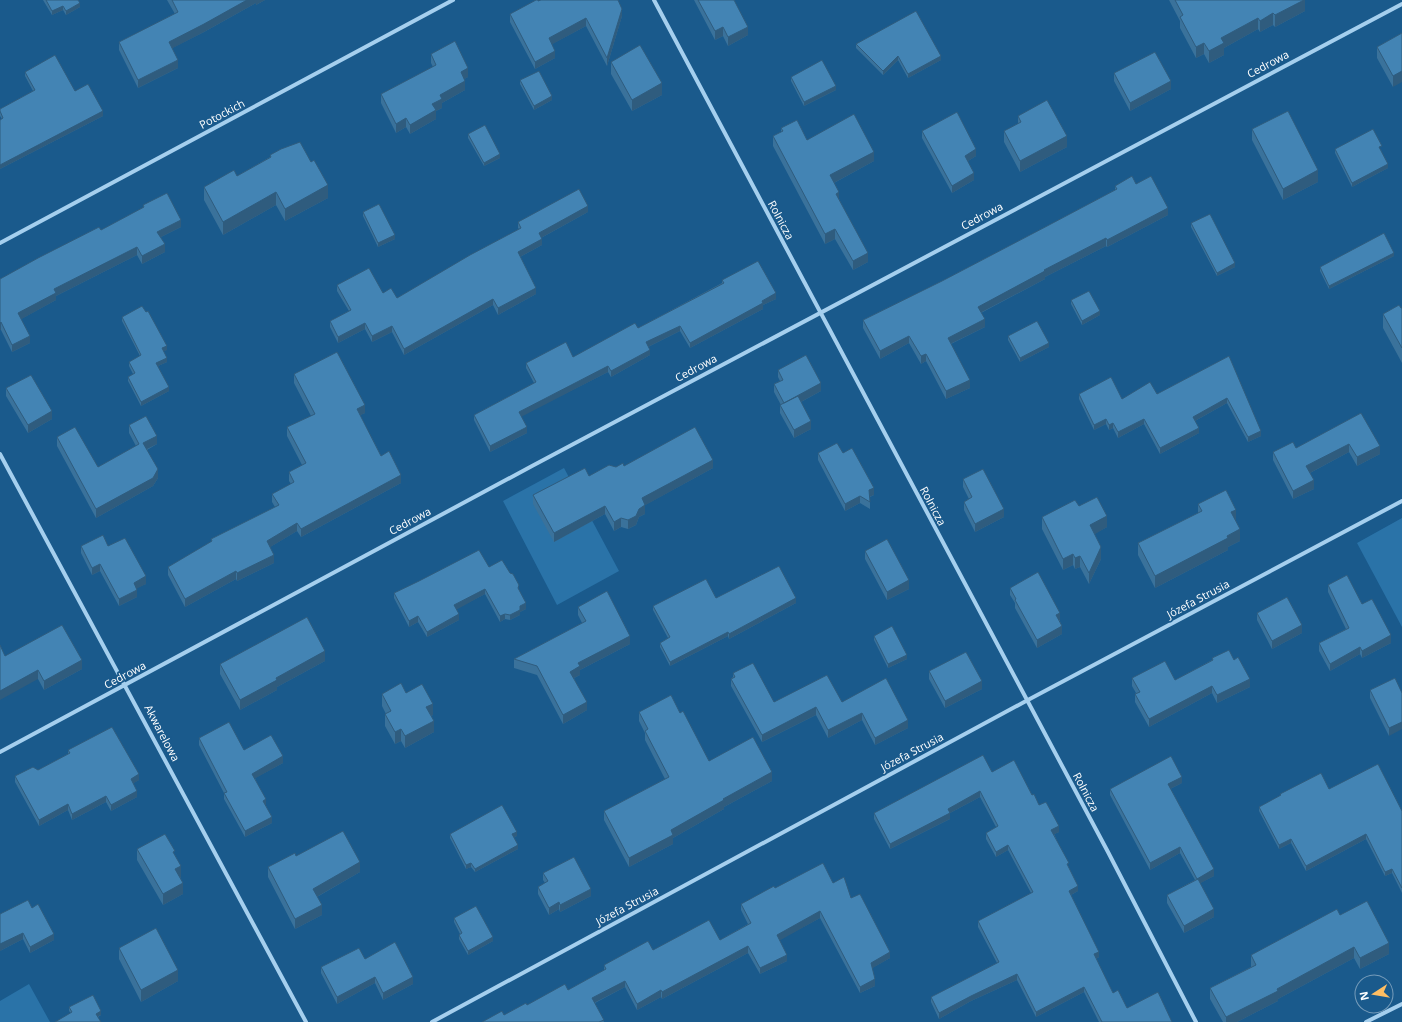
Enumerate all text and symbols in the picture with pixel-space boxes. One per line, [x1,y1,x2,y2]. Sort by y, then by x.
street label: Cedrowa [1244,46,1291,81]
street label: Potockich [196,95,247,132]
street label: Rolnicza [765,198,798,242]
street label: Cedrowa [958,198,1005,233]
street label: Cedrowa [672,350,719,385]
street label: Rolnicza [917,484,950,528]
street label: Cedrowa [386,503,433,538]
street label: Józefa Strusia [1163,576,1232,622]
street label: Cedrowa [101,657,148,692]
street label: Akwarelowa [141,702,184,764]
street label: Józefa Strusia [877,729,946,775]
street label: Rolnicza [1070,770,1103,814]
street label: Józefa Strusia [592,883,661,929]
north arrow [1354,974,1394,1014]
text: N [1355,990,1372,1002]

